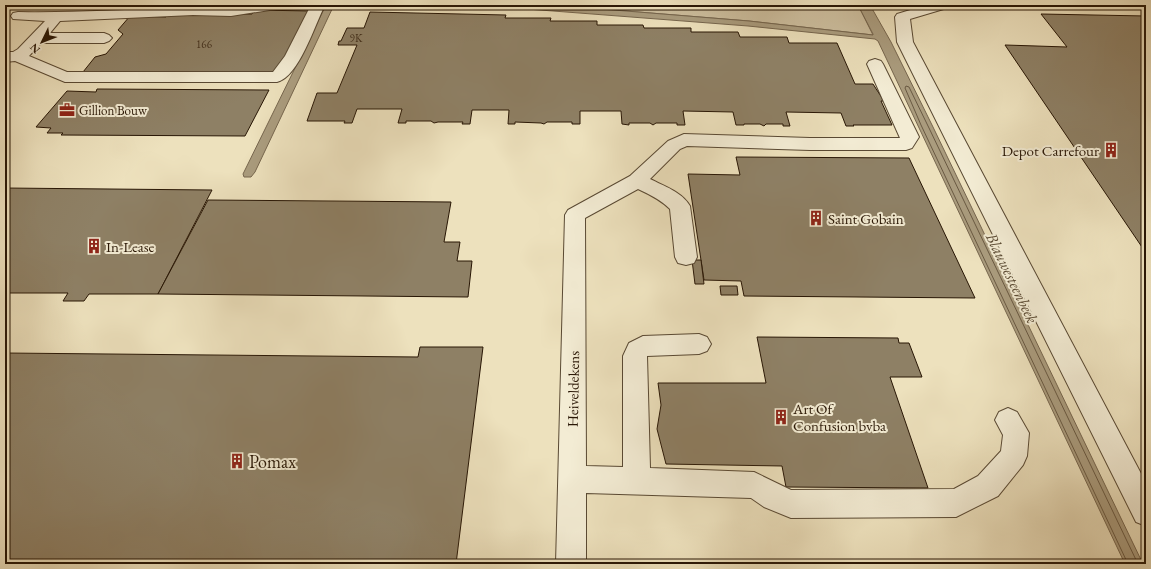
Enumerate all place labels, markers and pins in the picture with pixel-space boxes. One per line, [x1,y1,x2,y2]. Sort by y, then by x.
office icon: Gillion Bouw [58,101,76,119]
place label: Gillion Bouw [79,102,147,119]
place label: Depot Carrefour [1002,141,1099,160]
building icon: Depot Carrefour [1102,141,1120,159]
building icon: Saint Gobain [807,209,825,227]
place label: Saint Gobain [828,209,904,228]
building icon: In-Lease [85,237,103,255]
place label: In-Lease [106,237,155,256]
place label: Art Of Confusion bvba [792,399,886,435]
building icon: Art Of Confusion bvba [772,408,790,426]
place label: Pomax [249,450,296,473]
building icon: Pomax [228,452,246,470]

